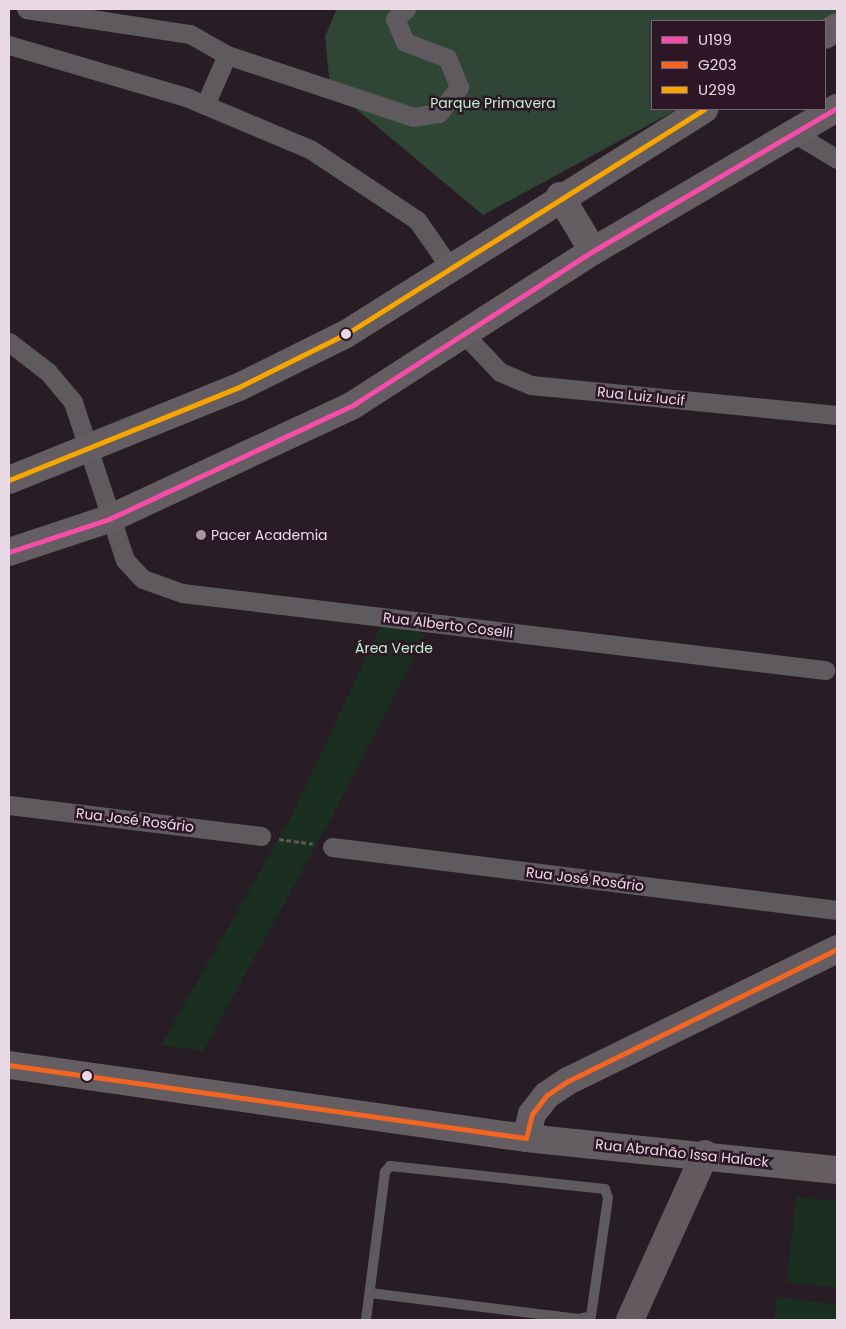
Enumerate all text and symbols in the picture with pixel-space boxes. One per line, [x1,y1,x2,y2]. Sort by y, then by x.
legend [651,20,826,110]
text: U199 [698,29,732,50]
text: G203 [698,54,737,75]
text: U299 [698,79,736,100]
park label: Parque Primavera [430,95,556,111]
unlabelled marker [341,329,351,339]
street label: Rua Luiz Iucif [596,383,686,409]
place label: Pacer Academia [211,527,328,543]
marker: Pacer Academia [195,529,207,541]
street label: Rua Alberto Coselli [382,609,514,641]
park label: Área Verde [355,640,433,656]
street label: Rua José Rosário [75,804,195,836]
street label: Rua José Rosário [525,863,645,895]
unlabelled marker [82,1071,92,1081]
street label: Rua Abrahão Issa Halack [594,1136,770,1170]

